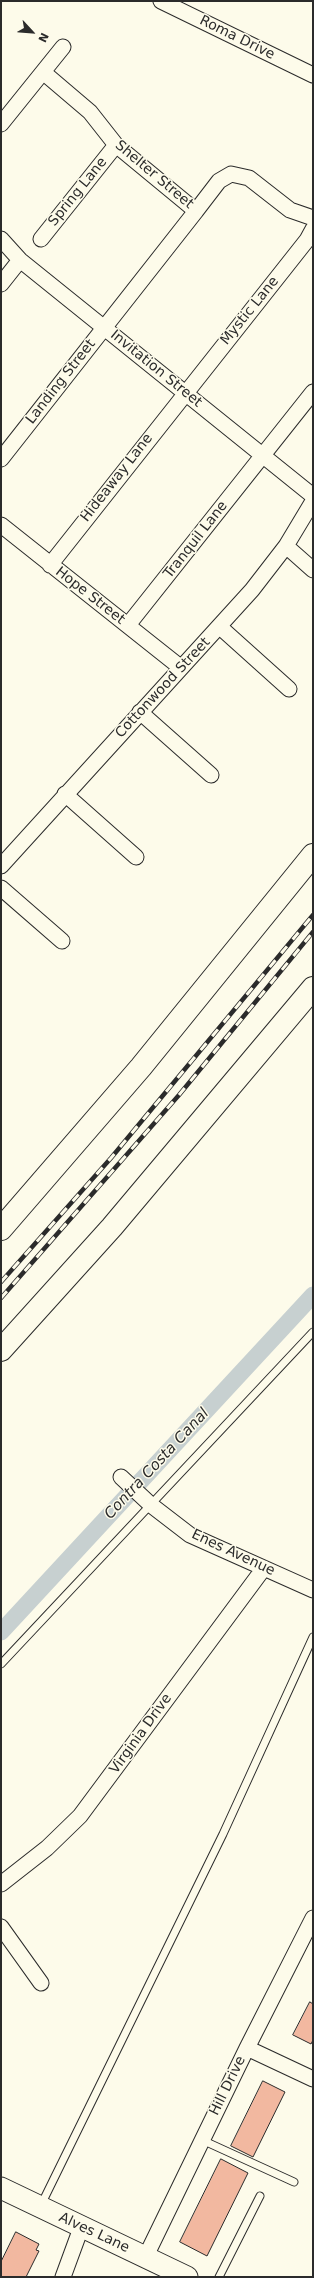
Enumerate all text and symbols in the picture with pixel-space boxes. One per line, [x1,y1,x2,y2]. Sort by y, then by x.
north arrow [12,12,52,52]
street label: Roma Drive [197,13,277,63]
text: N [35,30,51,44]
street label: Shelter Street [111,137,197,213]
street label: Spring Lane [45,154,111,230]
street label: Mystic Lane [217,273,283,349]
street label: Invitation Street [107,327,205,411]
street label: Landing Street [23,336,99,428]
street label: Hideaway Lane [77,431,157,525]
street label: Tranquil Lane [161,498,231,582]
street label: Hope Street [52,564,128,628]
street label: Cottonwood Street [112,634,214,742]
water label: Contra Costa Canal [101,1405,213,1523]
street label: Enes Avenue [189,1526,277,1580]
street label: Virginia Drive [106,1691,176,1777]
street label: Hill Drive [206,2054,250,2118]
street label: Alves Lane [56,2209,132,2257]

